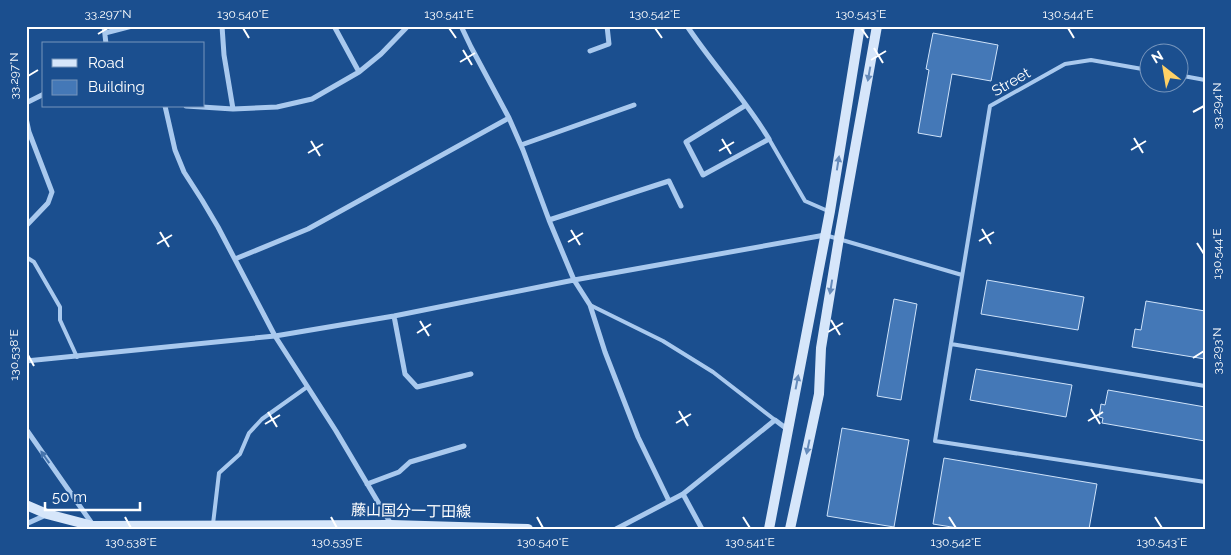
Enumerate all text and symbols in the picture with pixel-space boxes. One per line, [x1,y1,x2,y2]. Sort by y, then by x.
text: 33.297°N [84,7,132,21]
text: 130.540°E [217,7,269,21]
text: 130.541°E [424,7,474,21]
text: 130.542°E [630,7,680,21]
text: 130.543°E [836,7,886,21]
text: 130.544°E [1042,7,1094,21]
legend [42,42,205,108]
north arrow [1138,42,1188,92]
text: N [1149,47,1166,66]
text: 33.297°N [7,52,21,100]
text: Road [88,54,124,72]
street label: Street [988,64,1034,100]
one-way arrow [864,67,872,83]
text: Building [88,78,145,96]
text: 33.294°N [1210,82,1224,130]
one-way arrow [834,155,842,171]
text: 130.544°E [1210,228,1224,280]
one-way arrow [826,279,834,295]
text: 33.293°N [1210,328,1224,374]
text: 130.538°E [7,329,21,381]
one-way arrow [794,374,802,390]
one-way arrow [804,439,812,455]
one-way arrow [40,450,50,464]
scale bar [45,480,140,512]
text: 50 m [52,488,87,506]
street label: 藤山国分一丁田線 [351,501,471,521]
text: 130.538°E [105,535,157,549]
text: 130.539°E [311,535,363,549]
text: 130.540°E [517,535,569,549]
text: 130.541°E [725,535,775,549]
text: 130.542°E [931,535,981,549]
text: 130.543°E [1137,535,1187,549]

